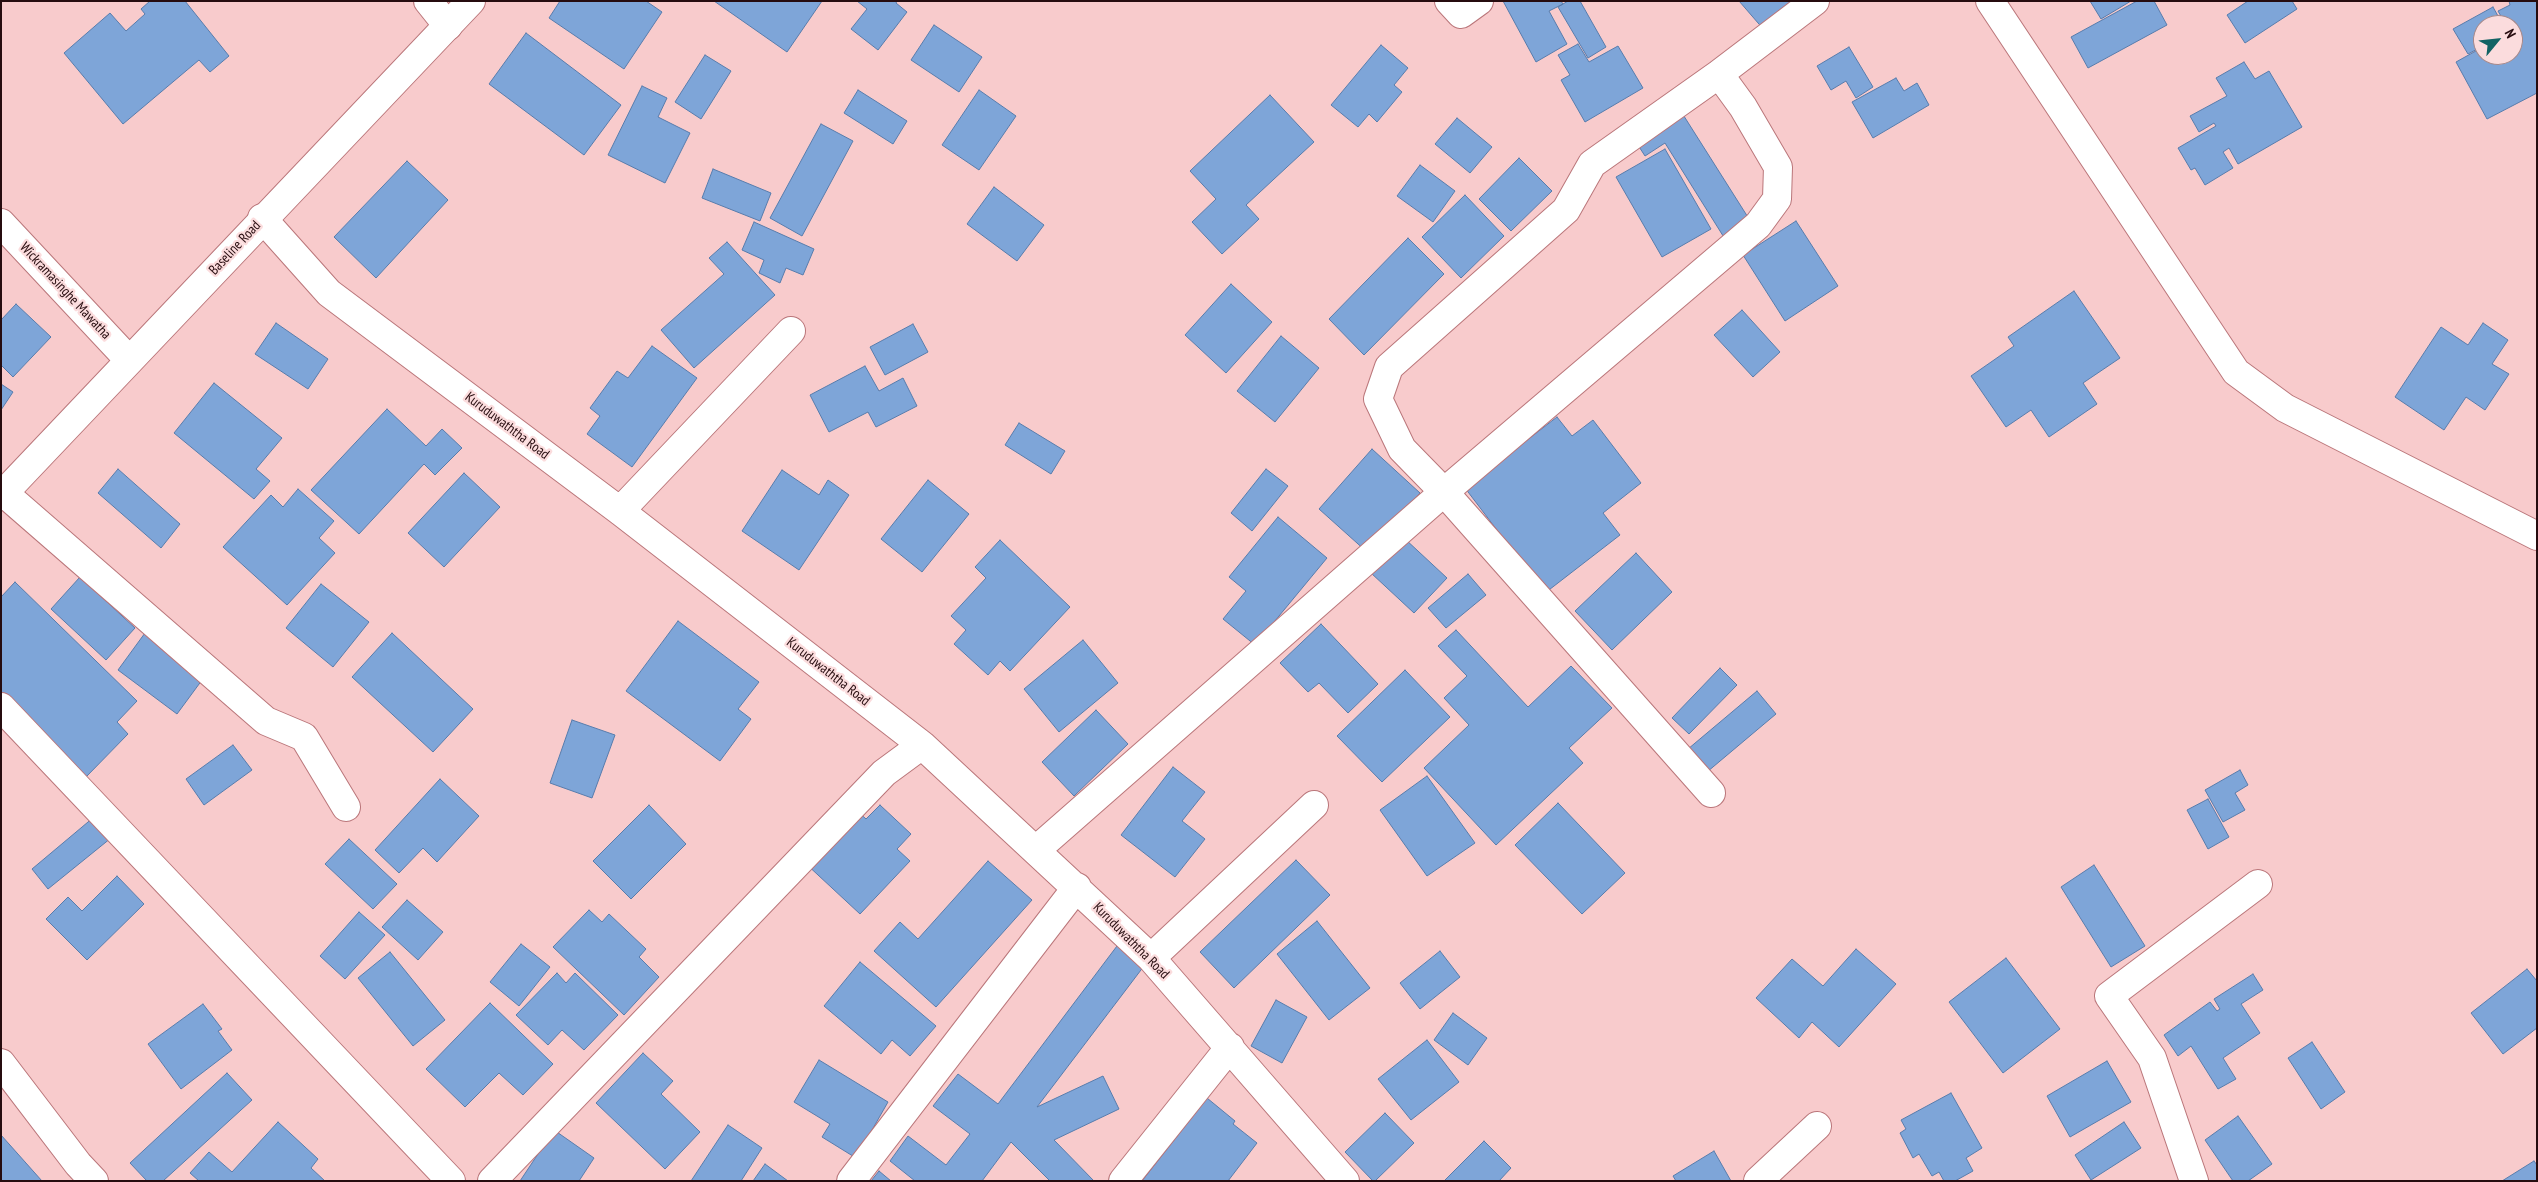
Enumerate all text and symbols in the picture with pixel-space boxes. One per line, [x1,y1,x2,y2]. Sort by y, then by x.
north arrow [2473,15,2523,65]
text: N [2501,26,2520,41]
street label: Baseline Road [206,217,264,279]
street label: Wickramasinghe Mawatha [16,239,114,343]
street label: Kuruduwaththa Road [462,389,552,463]
street label: Kuruduwaththa Road [783,634,873,710]
street label: Kuruduwaththa Road [1089,899,1173,983]

